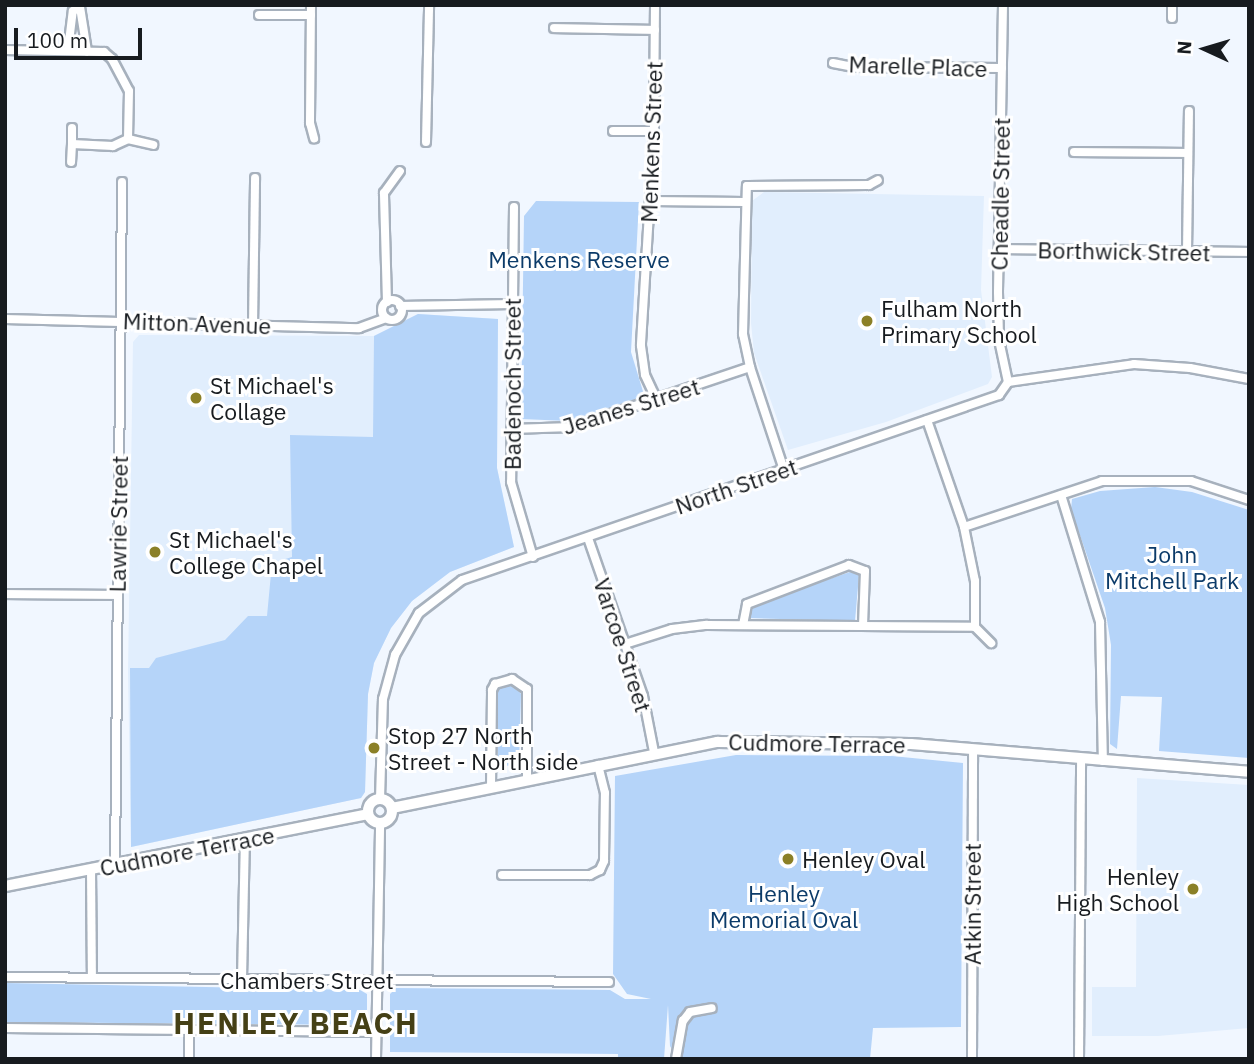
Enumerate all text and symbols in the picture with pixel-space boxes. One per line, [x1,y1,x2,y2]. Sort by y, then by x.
scale bar [18,14,145,58]
north arrow [1170,14,1240,84]
text: 100 m [27,26,88,54]
text: N [1172,40,1197,55]
street label: Marelle Place [848,50,988,82]
street label: Menkens Street [634,61,668,223]
street label: Cheadle Street [985,117,1015,271]
street label: Borthwick Street [1037,236,1211,266]
park label: Menkens Reserve [488,245,670,273]
place label: Fulham North Primary School [881,294,1037,348]
street label: Badenoch Street [498,298,526,470]
street label: Mitton Avenue [122,307,272,339]
marker: Fulham North Primary School [859,313,875,329]
place label: St Michael's Collage [210,371,334,425]
street label: Jeanes Street [559,372,703,440]
marker: St Michael's Collage [188,390,204,406]
street label: North Street [671,452,801,520]
street label: Lawrie Street [103,455,133,593]
place label: St Michael's College Chapel [169,525,323,579]
park label: John Mitchell Park [1105,540,1239,594]
marker: St Michael's College Chapel [147,544,163,560]
street label: Varcoe Street [588,574,658,716]
place label: Stop 27 North Street - North side [388,721,578,775]
street label: Cudmore Terrace [728,728,906,758]
marker: Stop 27 North Street - North side [366,740,382,756]
street label: Cudmore Terrace [97,821,277,881]
street label: Atkin Street [958,843,986,965]
place label: Henley Oval [802,845,926,873]
marker: Henley Oval [780,851,796,867]
place label: Henley High School [1056,862,1179,916]
park label: Henley Memorial Oval [710,879,858,933]
marker: Henley High School [1185,881,1201,897]
street label: Chambers Street [220,966,394,994]
district label: HENLEY BEACH [175,1005,417,1041]

